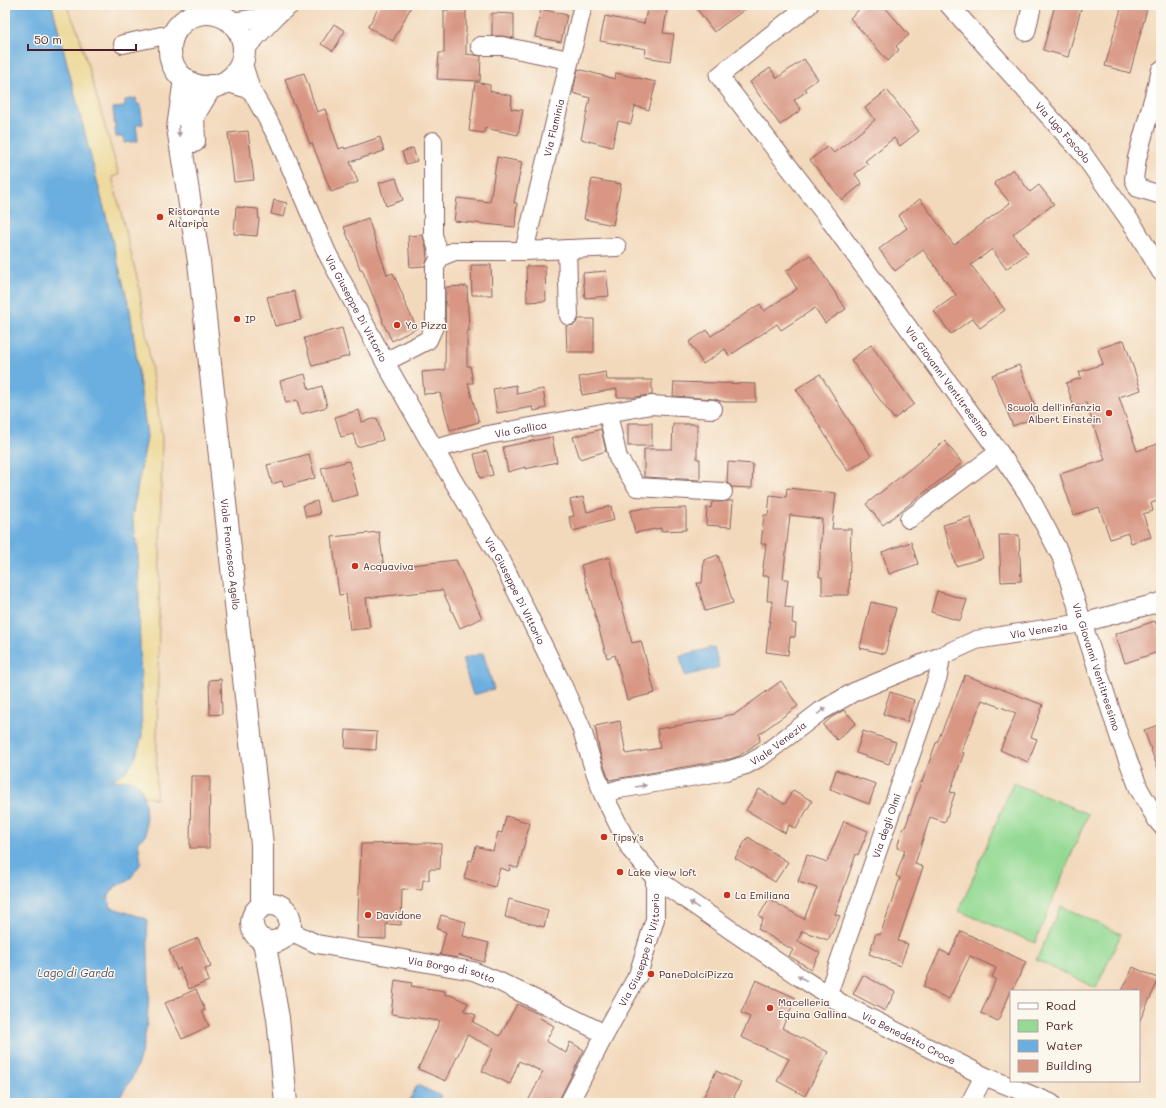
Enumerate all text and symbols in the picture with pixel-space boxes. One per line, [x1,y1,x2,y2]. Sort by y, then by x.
scale bar [28,26,136,52]
text: 50 m [34,31,62,47]
street label: Via Flaminia [540,97,567,158]
street label: Via Ugo Foscolo [1032,99,1094,166]
one-way arrow [176,125,183,137]
place label: Ristorante Altaripa [168,204,220,230]
marker: Ristorante Altaripa [155,212,165,222]
street label: Via Giuseppe Di Vittorio [322,252,391,364]
place label: IP [245,312,256,326]
marker: IP [232,314,242,324]
place label: Yo Pizza [405,318,447,332]
marker: Yo Pizza [392,320,402,330]
street label: Via Giovanni Ventitreesimo [902,323,993,439]
place label: Scuola dell'infanzia Albert Einstein [1007,400,1101,426]
marker: Scuola dell'infanzia Albert Einstein [1104,408,1114,418]
street label: Via Gallica [493,417,548,441]
street label: Viale Francesco Agello [218,498,244,611]
street label: Via Giuseppe Di Vittorio [481,534,548,647]
place label: Acquaviva [363,559,414,573]
marker: Acquaviva [350,561,360,571]
street label: Via Giovanni Ventitreesimo [1070,601,1124,732]
street label: Via Venezia [1009,618,1069,641]
one-way arrow [816,708,827,715]
street label: Viale Venezia [747,718,809,768]
one-way arrow [635,782,647,788]
street label: Via degli Olmi [869,792,904,860]
place label: Tipsy's [612,830,644,844]
marker: Tipsy's [599,832,609,842]
place label: Lake view loft [628,865,696,879]
marker: Lake view loft [615,867,625,877]
place label: La Emiliana [735,888,790,902]
marker: La Emiliana [722,890,732,900]
street label: Via Giuseppe Di Vittorio [615,893,662,1009]
one-way arrow [689,901,700,909]
place label: Davidone [376,908,421,922]
marker: Davidone [363,910,373,920]
street label: Via Borgo di sotto [407,953,497,986]
water label: Lago di Garda [37,965,115,980]
place label: PaneDolciPizza [659,967,734,981]
marker: PaneDolciPizza [646,969,656,979]
one-way arrow [796,975,808,982]
legend [1010,990,1140,1082]
place label: Macelleria Equina Gallina [778,995,847,1021]
text: Road [1046,997,1076,1013]
marker: Macelleria Equina Gallina [765,1003,775,1013]
street label: Via Benedetto Croce [859,1008,958,1068]
text: Park [1046,1017,1073,1033]
text: Water [1046,1037,1083,1053]
text: Building [1046,1057,1092,1073]

